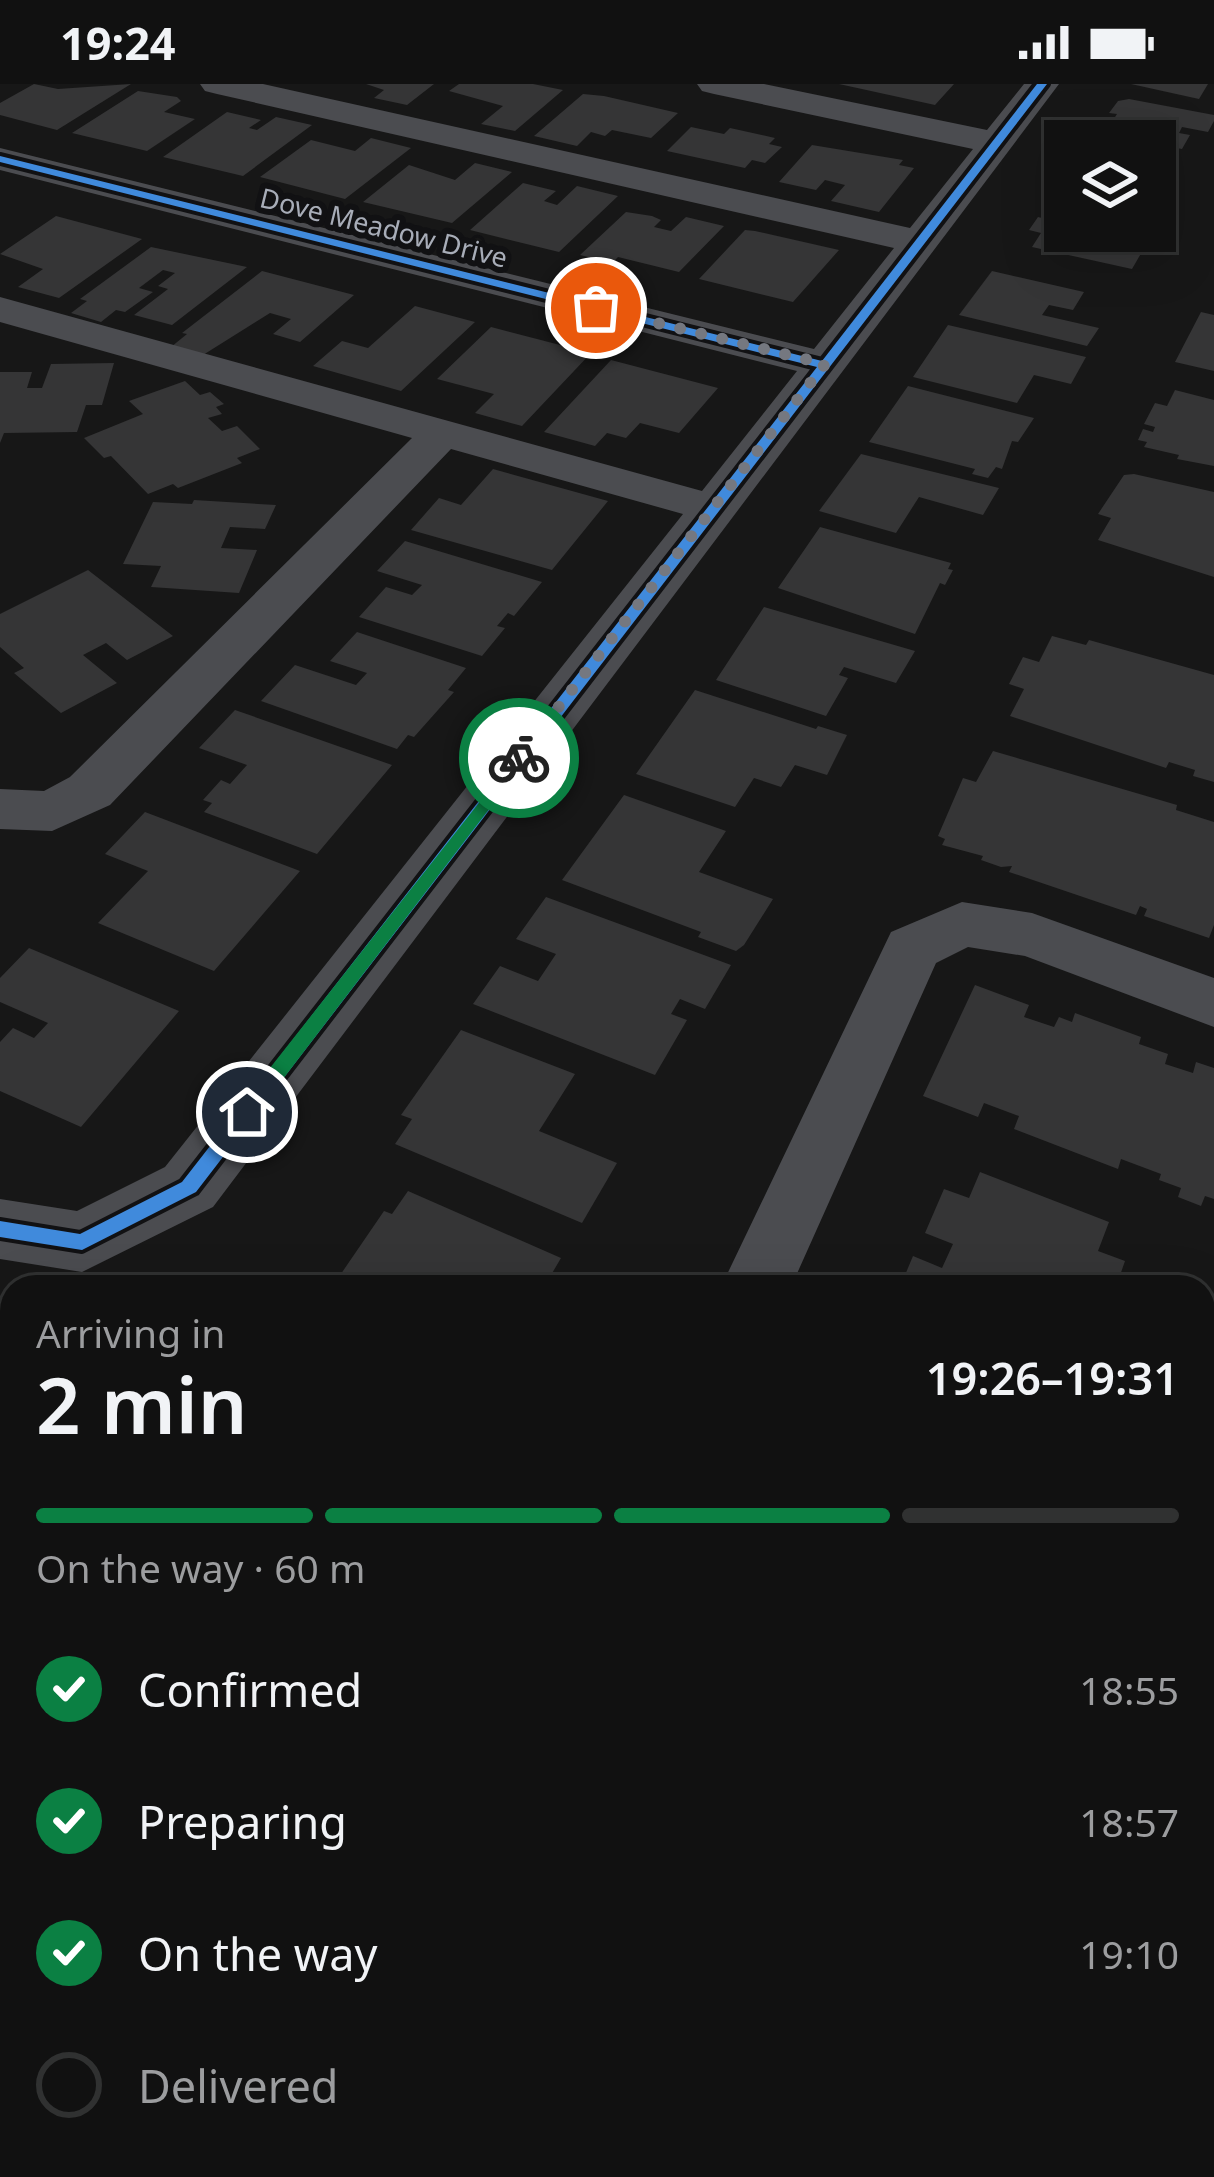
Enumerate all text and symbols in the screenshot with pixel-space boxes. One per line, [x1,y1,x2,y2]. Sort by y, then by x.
text: 19:24 [60,12,176,73]
map controls [1044,120,1176,252]
button: layers [1044,120,1176,252]
street label: Dove Meadow Drive [256,178,512,276]
pin [545,257,647,359]
icon: bag [563,275,629,341]
courier [459,698,579,818]
icon: bike [486,725,552,791]
pin [196,1061,298,1163]
icon: home [214,1079,280,1145]
text: Arriving in [36,1306,225,1359]
text: 19:26–19:31 [926,1347,1179,1408]
text: 2 min [36,1351,248,1457]
text: On the way · 60 m [36,1541,365,1594]
icon: check [36,1656,102,1722]
text: Confirmed [138,1659,362,1720]
text: 18:55 [1079,1663,1179,1716]
icon: check [36,1788,102,1854]
text: Preparing [138,1791,347,1852]
text: 18:57 [1079,1795,1179,1848]
icon: check [36,1920,102,1986]
text: On the way [138,1923,377,1984]
text: 19:10 [1079,1927,1179,1980]
text: Delivered [138,2055,338,2116]

